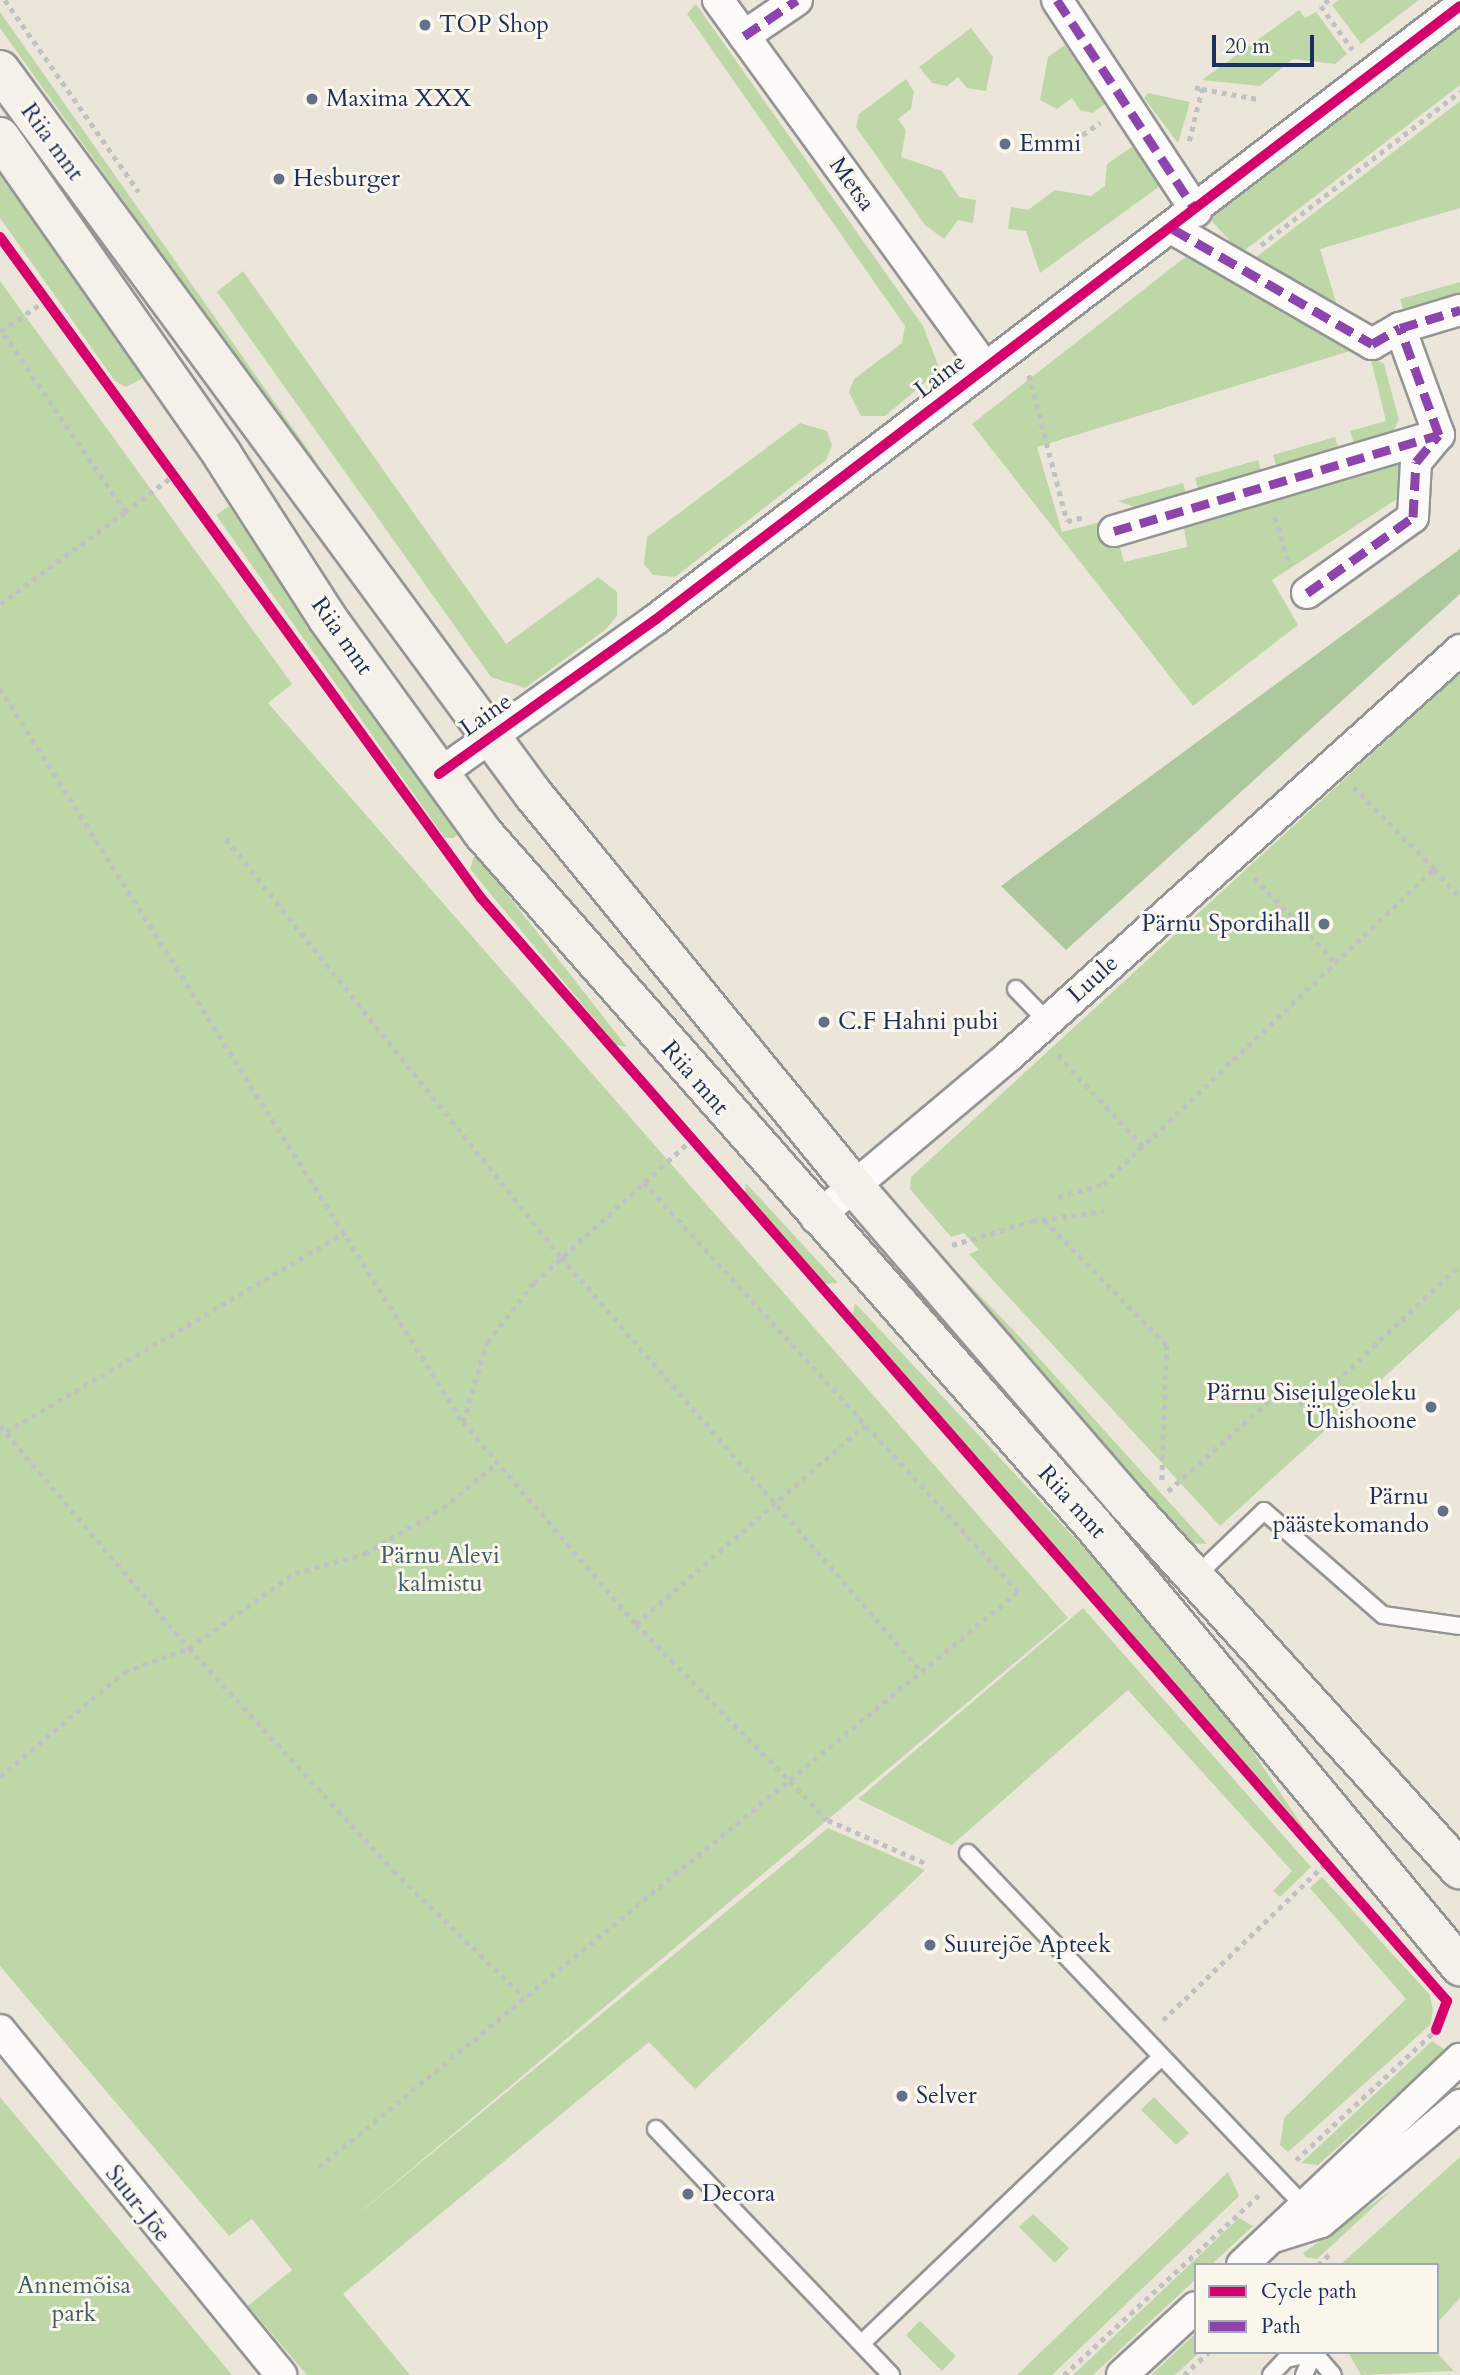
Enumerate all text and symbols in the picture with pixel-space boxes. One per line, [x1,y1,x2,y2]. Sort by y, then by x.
place label: TOP Shop [439,11,549,39]
marker: TOP Shop [417,17,433,33]
scale bar [1215,21,1316,65]
text: 20 m [1225,32,1270,61]
place label: Maxima XXX [326,85,471,113]
marker: Maxima XXX [304,91,320,107]
street label: Riia mnt [14,98,90,186]
place label: Emmi [1019,130,1081,158]
marker: Emmi [997,136,1013,152]
street label: Metsa [823,151,881,217]
place label: Hesburger [293,165,400,193]
marker: Hesburger [271,171,287,187]
street label: Laine [909,348,971,404]
street label: Riia mnt [305,592,379,680]
street label: Laine [455,687,517,743]
place label: Pärnu Spordihall [1141,910,1310,938]
marker: Pärnu Spordihall [1316,916,1332,932]
street label: Luule [1062,949,1124,1009]
place label: C.F Hahni pubi [838,1008,999,1036]
marker: C.F Hahni pubi [816,1014,832,1030]
street label: Riia mnt [655,1035,735,1121]
place label: Pärnu Sisejulgeoleku Ühishoone [1206,1379,1417,1435]
marker: Pärnu Sisejulgeoleku Ühishoone [1423,1399,1439,1415]
street label: Riia mnt [1032,1459,1112,1545]
place label: Pärnu päästekomando [1273,1483,1429,1539]
marker: Pärnu päästekomando [1435,1503,1451,1519]
park label: Pärnu Alevi kalmistu [380,1542,500,1598]
place label: Suurejõe Apteek [944,1931,1111,1959]
marker: Suurejõe Apteek [922,1937,938,1953]
place label: Selver [916,2082,977,2110]
marker: Selver [894,2088,910,2104]
street label: Suur-Jõe [99,2160,177,2248]
place label: Decora [702,2180,775,2208]
marker: Decora [680,2186,696,2202]
legend [1194,2263,1439,2354]
park label: Annemõisa park [17,2272,131,2328]
text: Cycle path [1261,2277,1357,2306]
text: Path [1261,2312,1301,2341]

